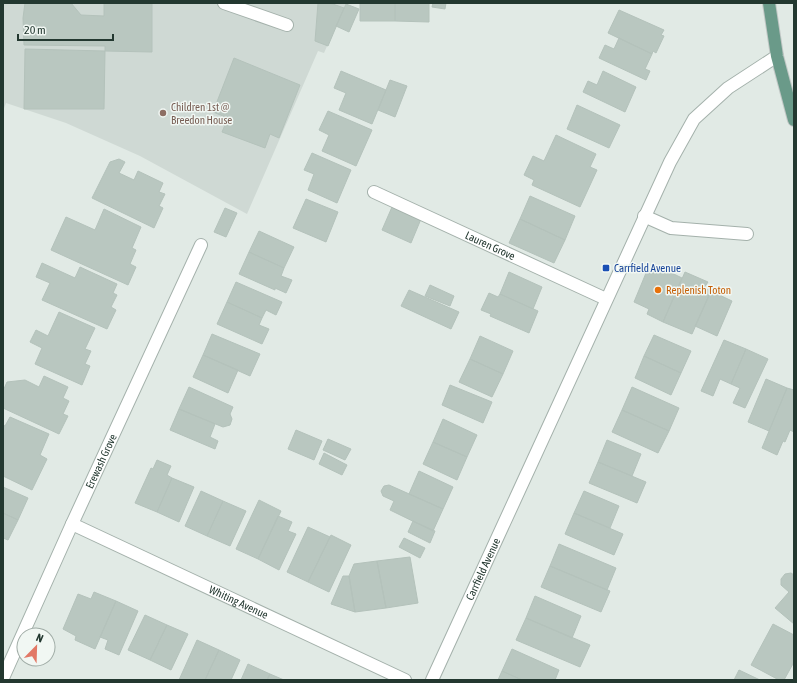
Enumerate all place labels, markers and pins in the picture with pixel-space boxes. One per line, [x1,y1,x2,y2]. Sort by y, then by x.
place label: Children 1st @ Breedon House [171,101,232,126]
marker: Children 1st @ Breedon House [158,108,168,118]
place label: Carrfield Avenue [614,262,681,274]
marker: Carrfield Avenue [601,263,611,273]
place label: Replenish Toton [666,284,731,296]
marker: Replenish Toton [653,285,663,295]

